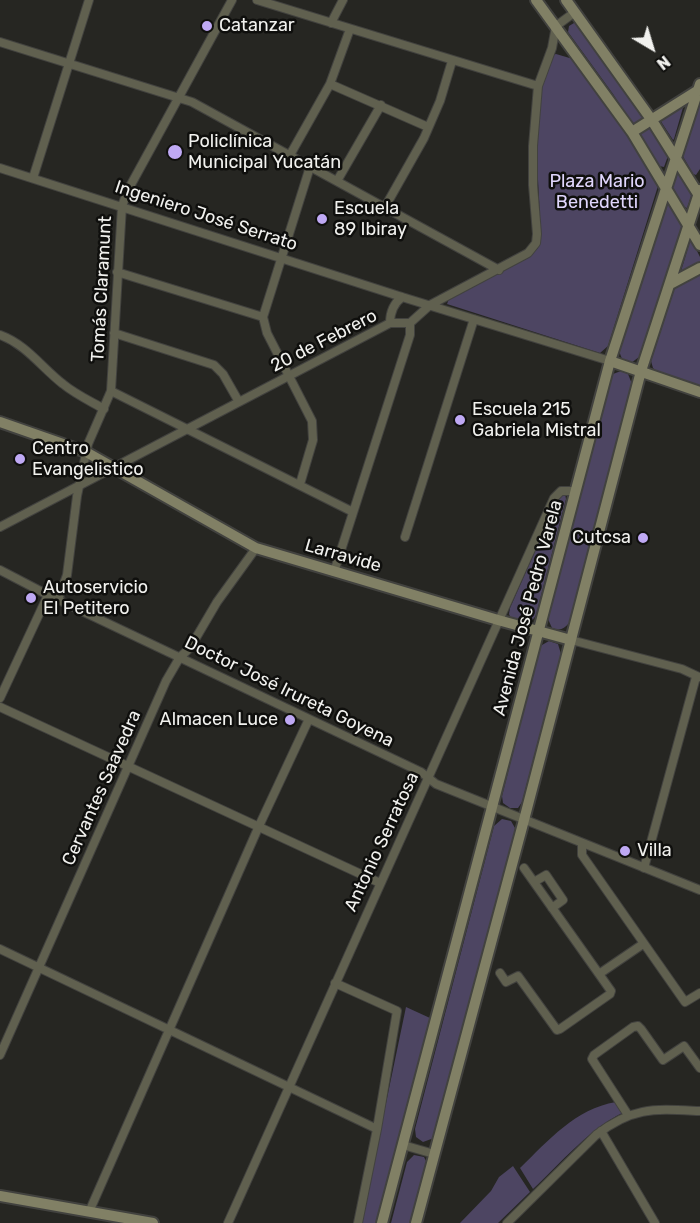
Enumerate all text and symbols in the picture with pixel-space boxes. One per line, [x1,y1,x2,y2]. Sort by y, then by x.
place label: Catanzar [219,15,295,37]
north arrow [622,18,682,78]
marker: Catanzar [200,19,214,33]
text: N [653,52,674,74]
place label: Policlínica Municipal Yucatán [188,131,341,174]
marker: Policlínica Municipal Yucatán [166,143,184,161]
park label: Plaza Mario Benedetti [549,171,645,213]
street label: Ingeniero José Serrato [112,176,300,256]
place label: Escuela 89 Ibiray [334,198,407,240]
marker: Escuela 89 Ibiray [315,212,329,226]
street label: Tomás Claramunt [87,215,117,363]
street label: 20 de Febrero [267,305,381,377]
place label: Escuela 215 Gabriela Mistral [472,399,601,442]
marker: Escuela 215 Gabriela Mistral [453,413,467,427]
place label: Centro Evangelistico [32,438,143,480]
marker: Centro Evangelistico [13,452,27,466]
street label: Avenida José Pedro Varela [489,498,567,718]
place label: Cutcsa [572,527,631,549]
marker: Cutcsa [636,531,650,545]
street label: Larravide [302,535,384,577]
place label: Autoservicio El Petitero [43,577,148,620]
marker: Autoservicio El Petitero [24,591,38,605]
street label: Doctor José Irureta Goyena [181,632,397,752]
street label: Cervantes Saavedra [58,707,146,869]
place label: Almacen Luce [160,709,278,731]
marker: Almacen Luce [283,713,297,727]
street label: Antonio Serratosa [340,769,424,915]
place label: Villa [637,840,672,862]
marker: Villa [618,844,632,858]

